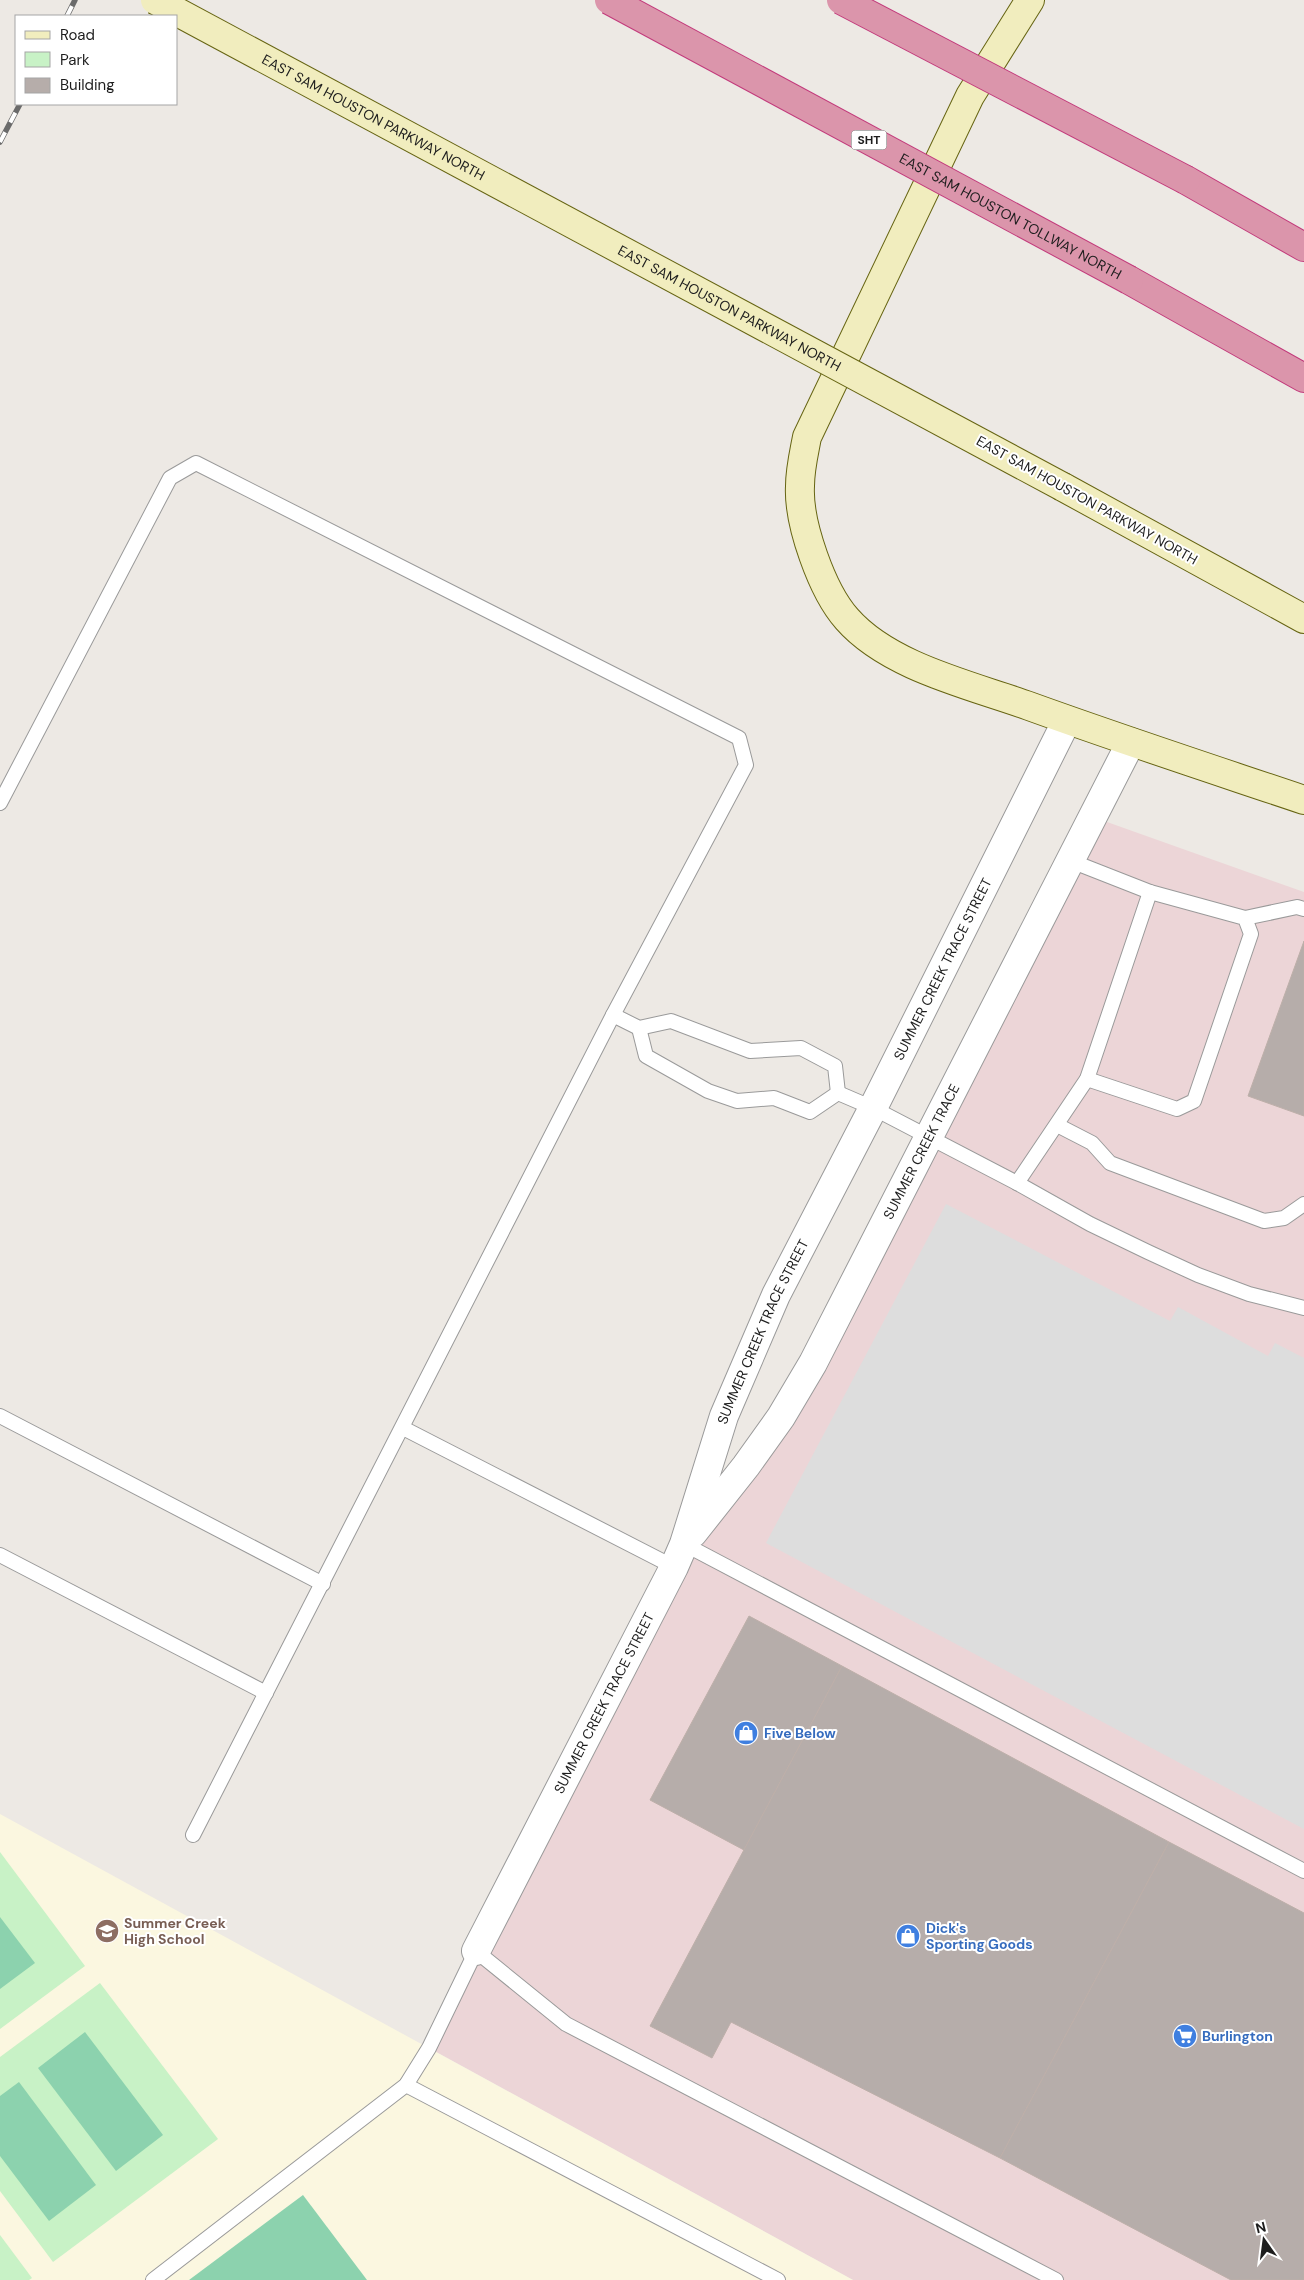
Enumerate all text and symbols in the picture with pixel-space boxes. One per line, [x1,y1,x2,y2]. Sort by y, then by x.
legend [15,15,178,105]
text: Road [60,25,95,45]
text: Park [60,50,90,70]
street label: EAST SAM HOUSTON PARKWAY NORTH [259,50,488,184]
text: Building [60,75,115,95]
road number: SHT [852,130,886,150]
street label: EAST SAM HOUSTON TOLLWAY NORTH [896,149,1125,283]
street label: EAST SAM HOUSTON PARKWAY NORTH [615,241,844,375]
street label: EAST SAM HOUSTON PARKWAY NORTH [973,431,1201,569]
street label: SUMMER CREEK TRACE STREET [889,875,996,1063]
street label: SUMMER CREEK TRACE [879,1081,963,1222]
street label: SUMMER CREEK TRACE STREET [713,1236,812,1426]
street label: SUMMER CREEK TRACE STREET [550,1609,658,1797]
shop icon: Five Below [733,1720,759,1746]
place label: Five Below [764,1724,836,1742]
place label: Summer Creek High School [124,1914,226,1948]
school or university icon: Summer Creek High School [94,1918,120,1944]
place label: Dick's Sporting Goods [926,1919,1033,1953]
shop icon: Dick's Sporting Goods [895,1923,921,1949]
supermarket icon: Burlington [1172,2023,1198,2049]
place label: Burlington [1202,2027,1273,2045]
north arrow [1239,2215,1289,2265]
text: N [1254,2217,1268,2237]

